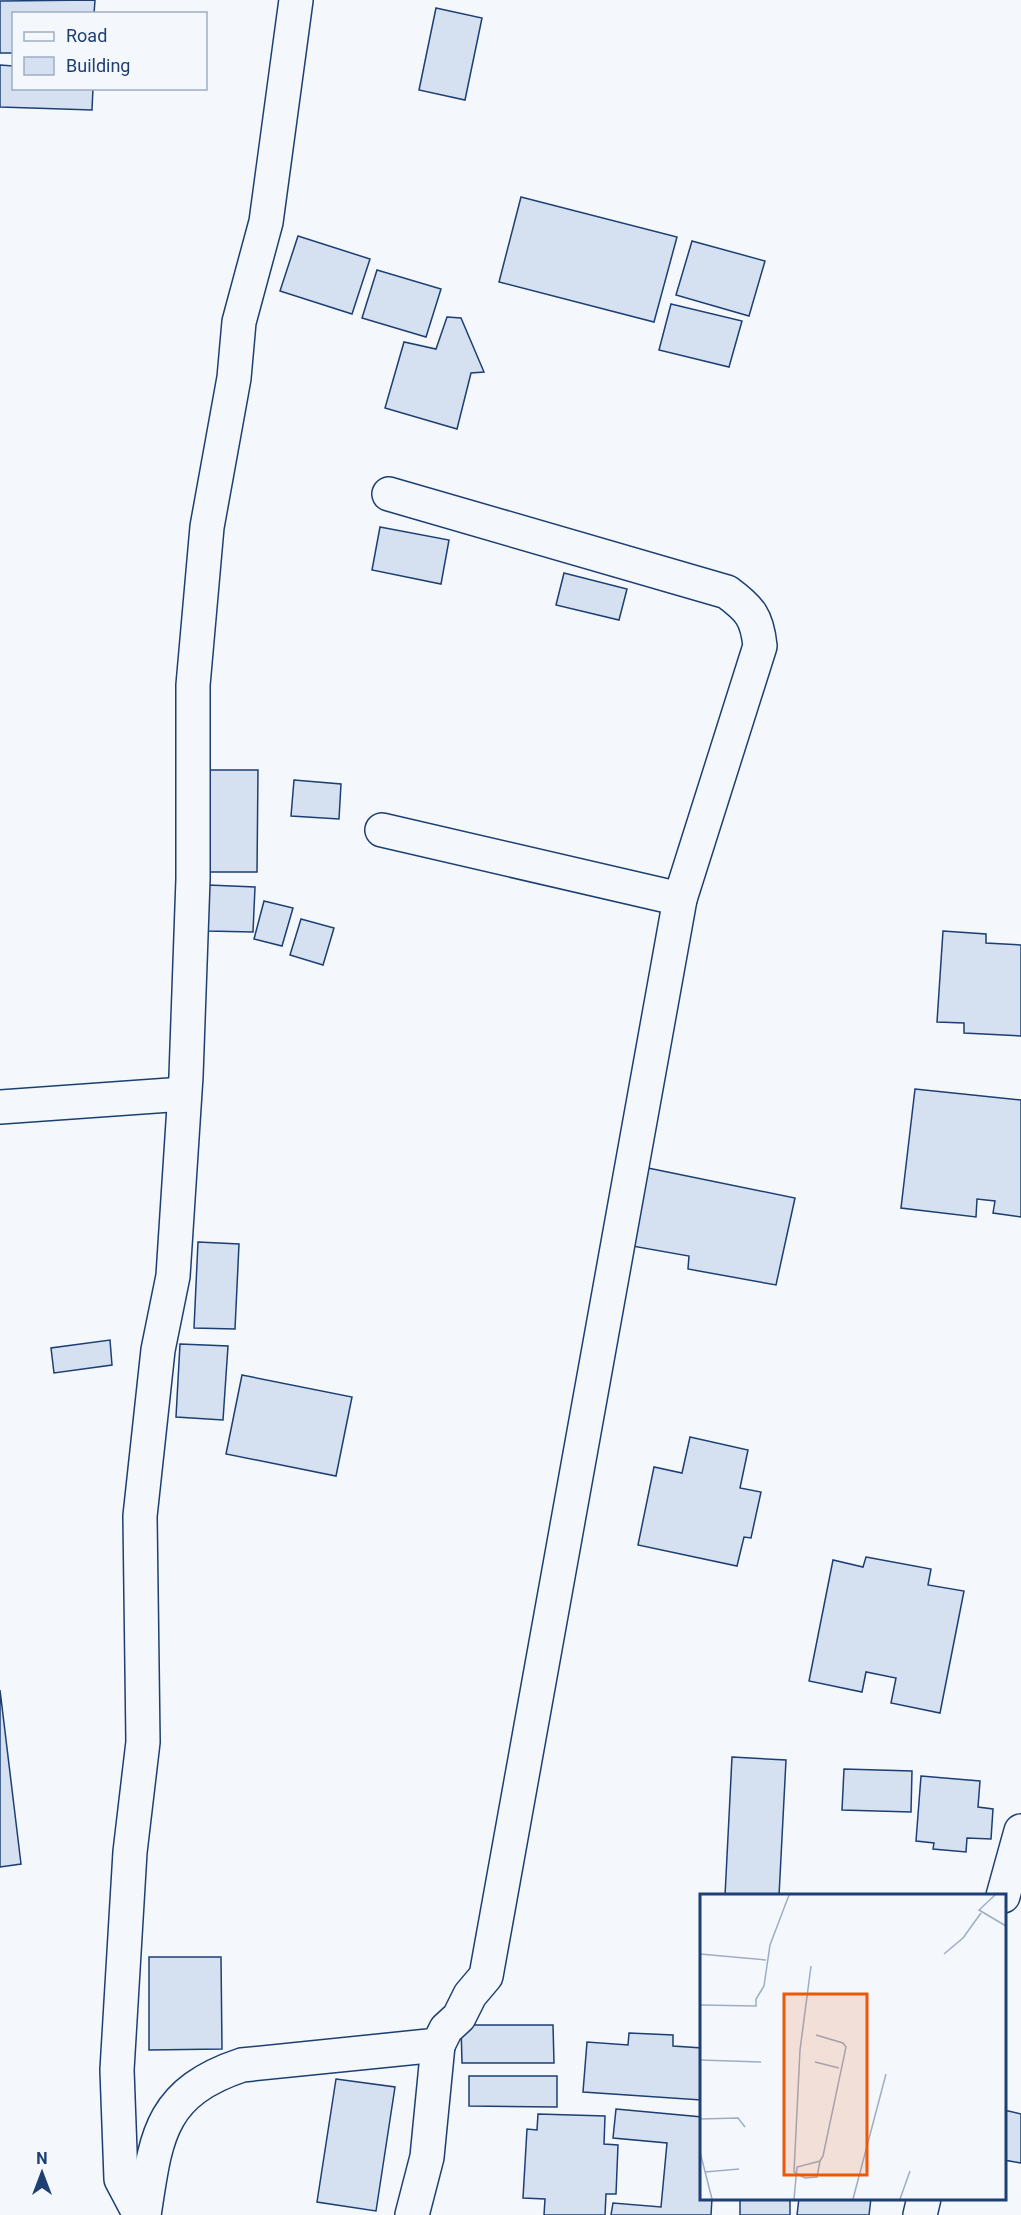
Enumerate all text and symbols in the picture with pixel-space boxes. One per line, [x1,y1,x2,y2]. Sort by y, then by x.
legend [12,12,207,90]
text: Road [66,25,107,46]
text: Building [66,55,130,76]
inset map [700,1894,1006,2200]
north arrow [12,2143,72,2203]
text: N [36,2149,48,2168]

